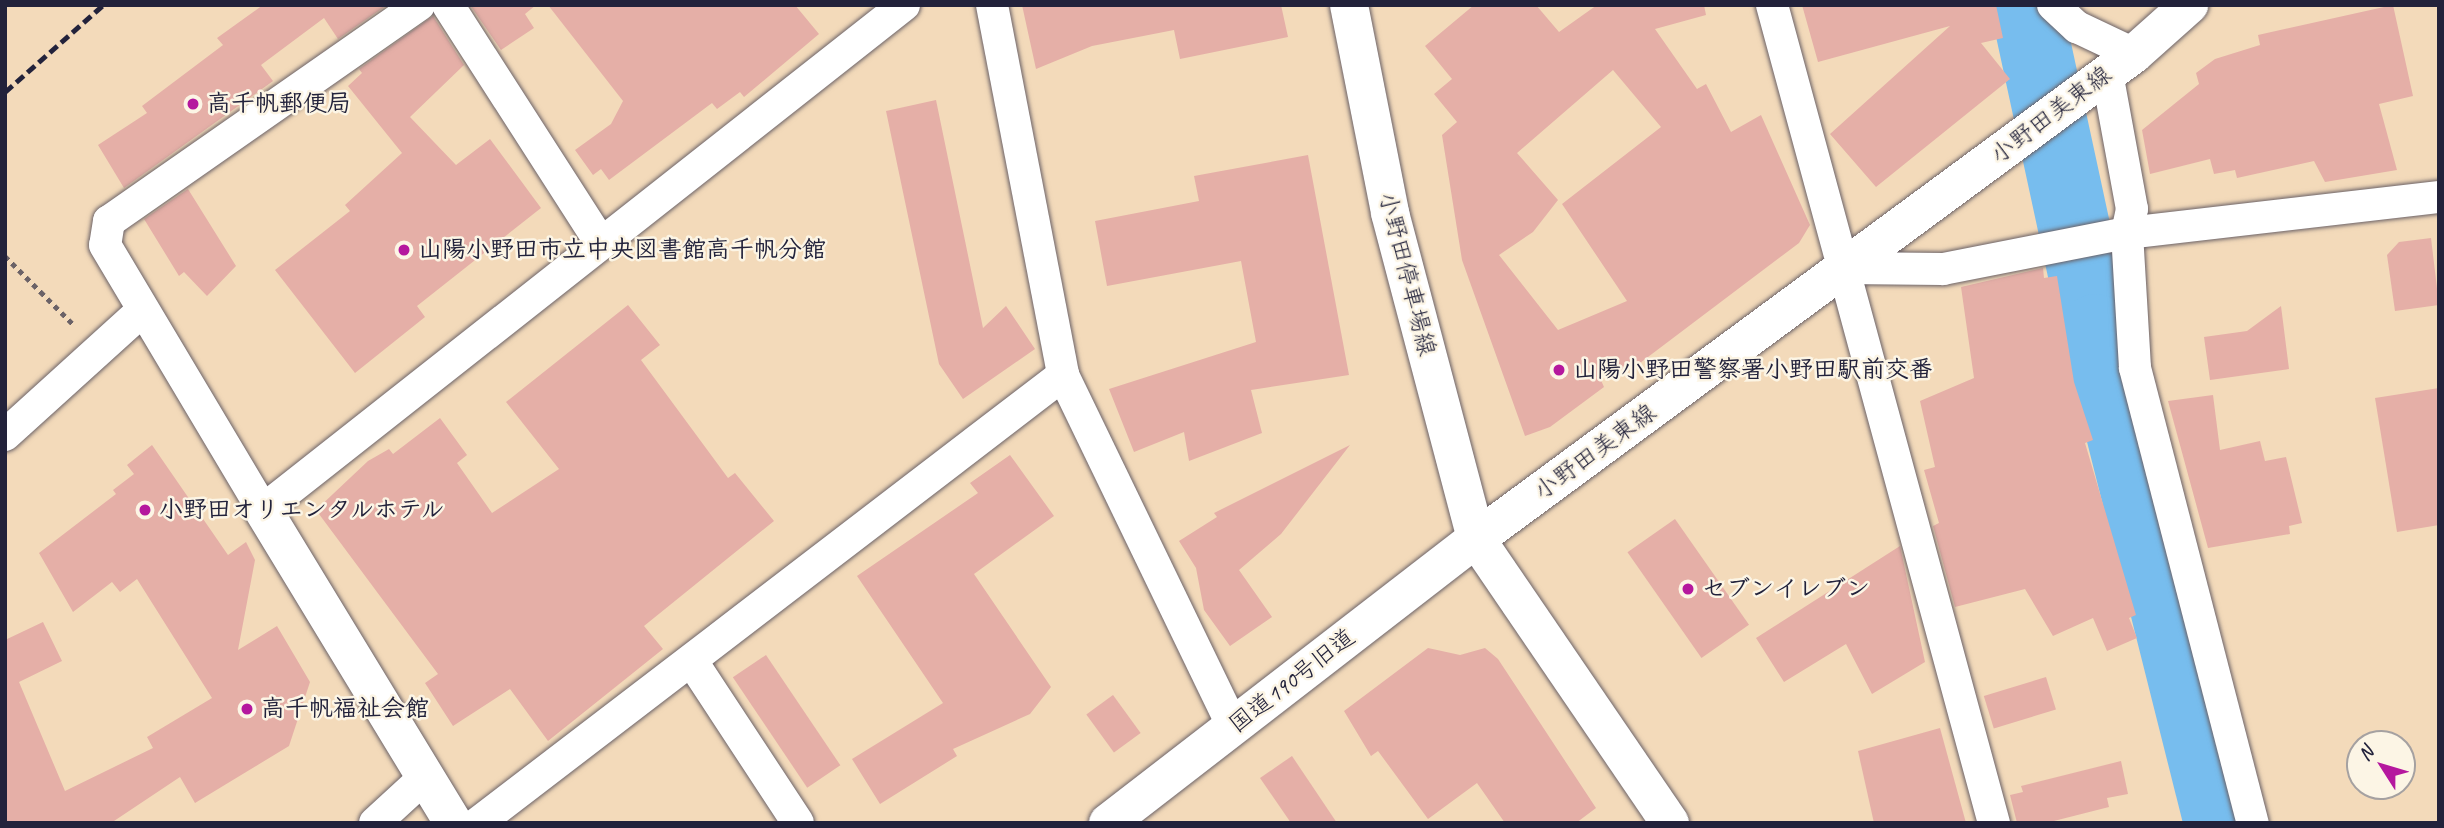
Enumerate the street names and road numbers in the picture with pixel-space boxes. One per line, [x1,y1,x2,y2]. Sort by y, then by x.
street label: 小野田美東線 [1985,60,2117,170]
street label: 小野田停車場線 [1373,189,1441,359]
street label: 小野田美東線 [1528,398,1662,506]
street label: 国道190号旧道 [1223,623,1361,739]

